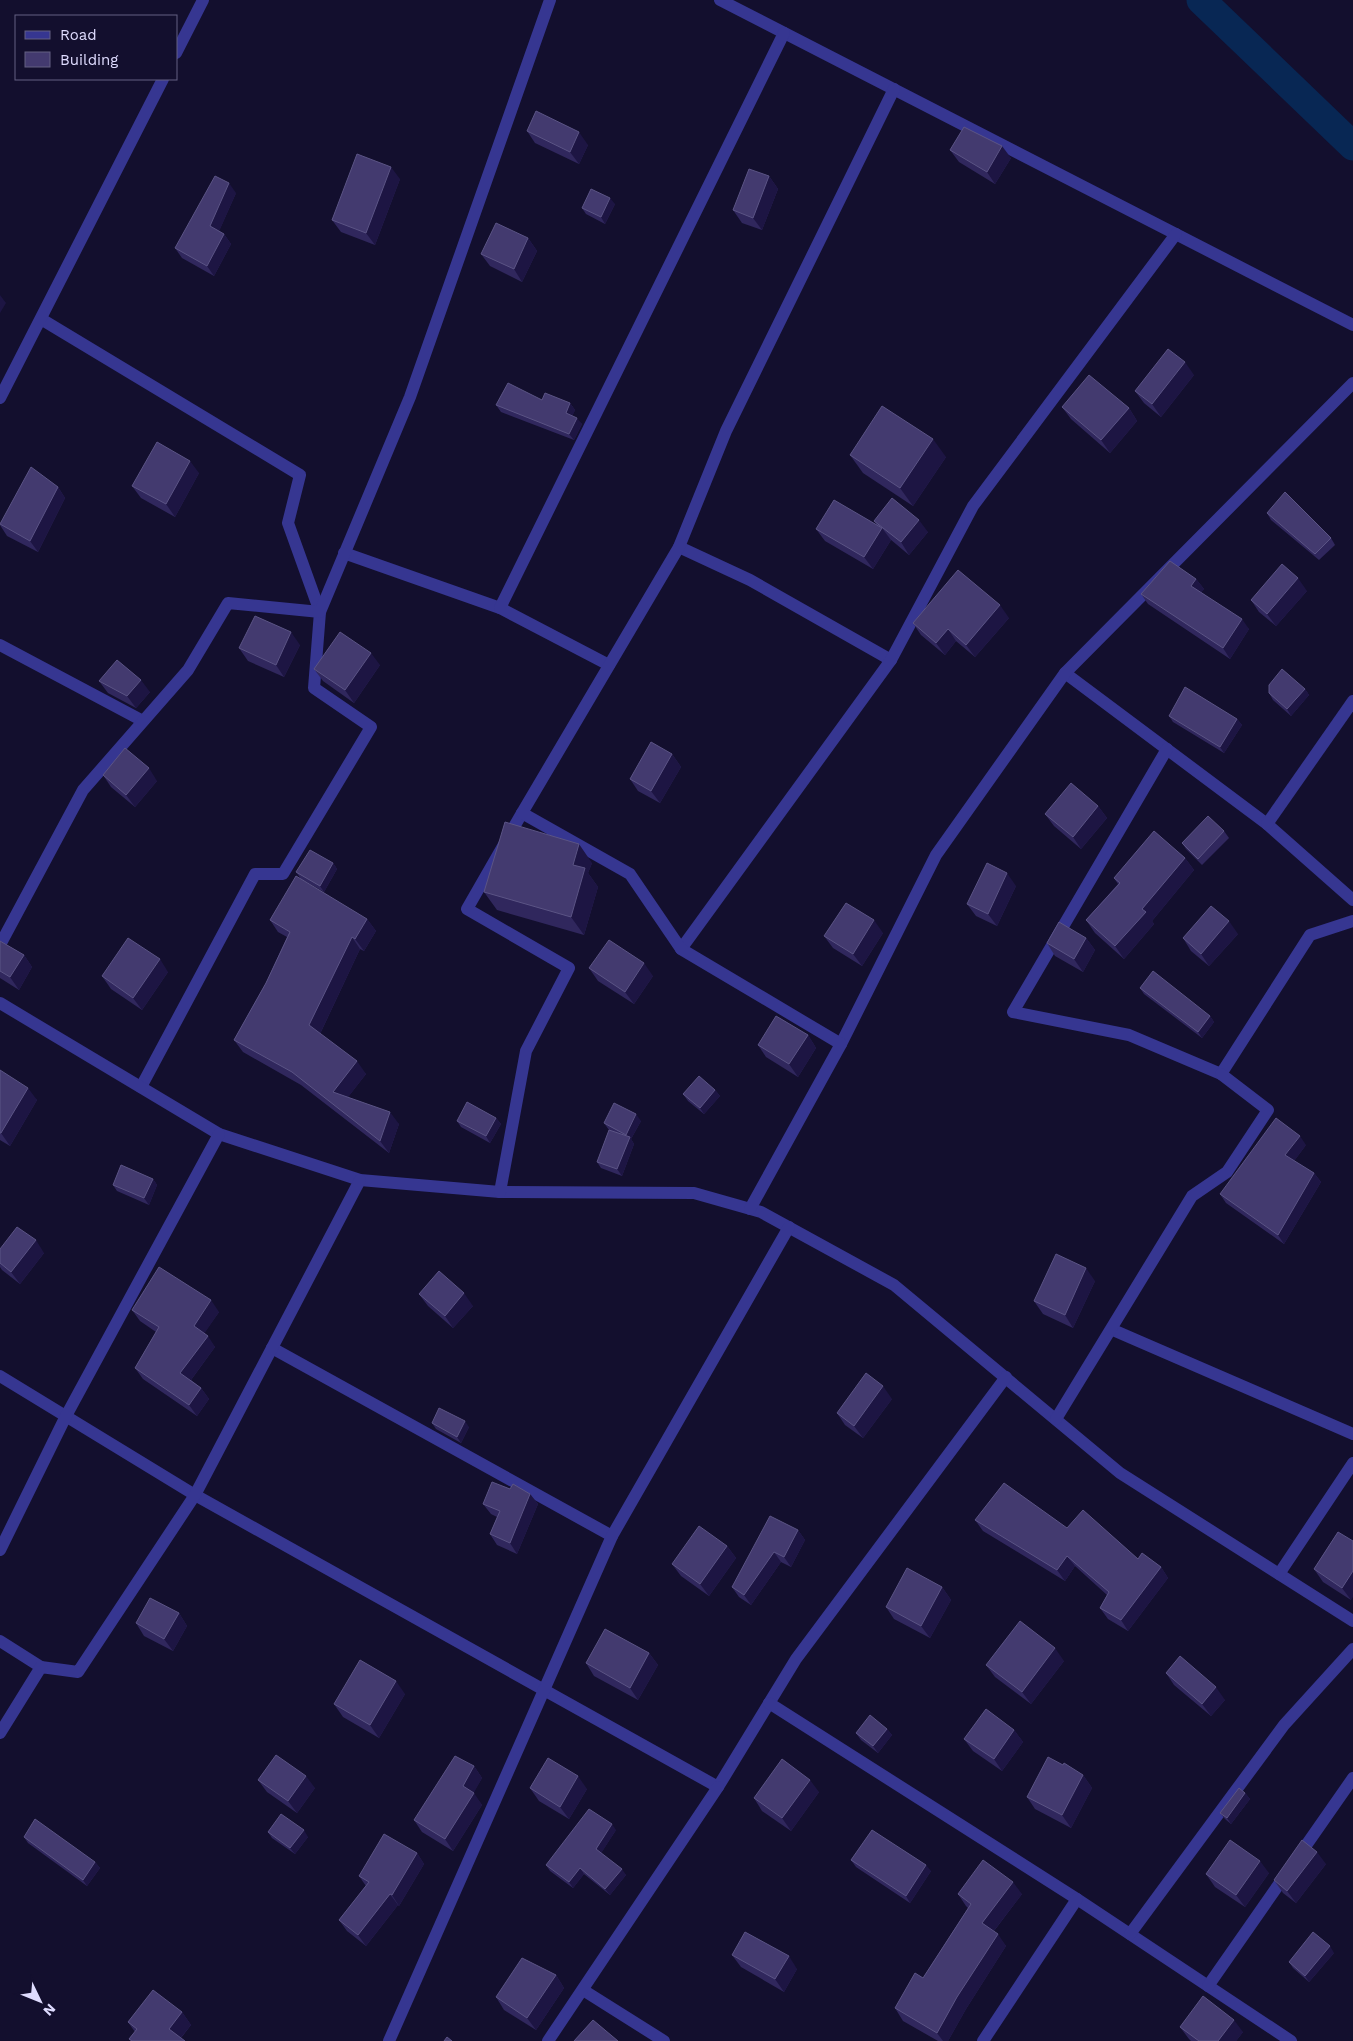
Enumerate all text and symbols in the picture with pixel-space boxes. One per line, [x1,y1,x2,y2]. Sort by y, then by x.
legend [15,15,178,80]
text: Road [60,26,97,44]
text: Building [60,51,118,69]
north arrow [15,1976,65,2026]
text: N [40,2001,59,2019]

